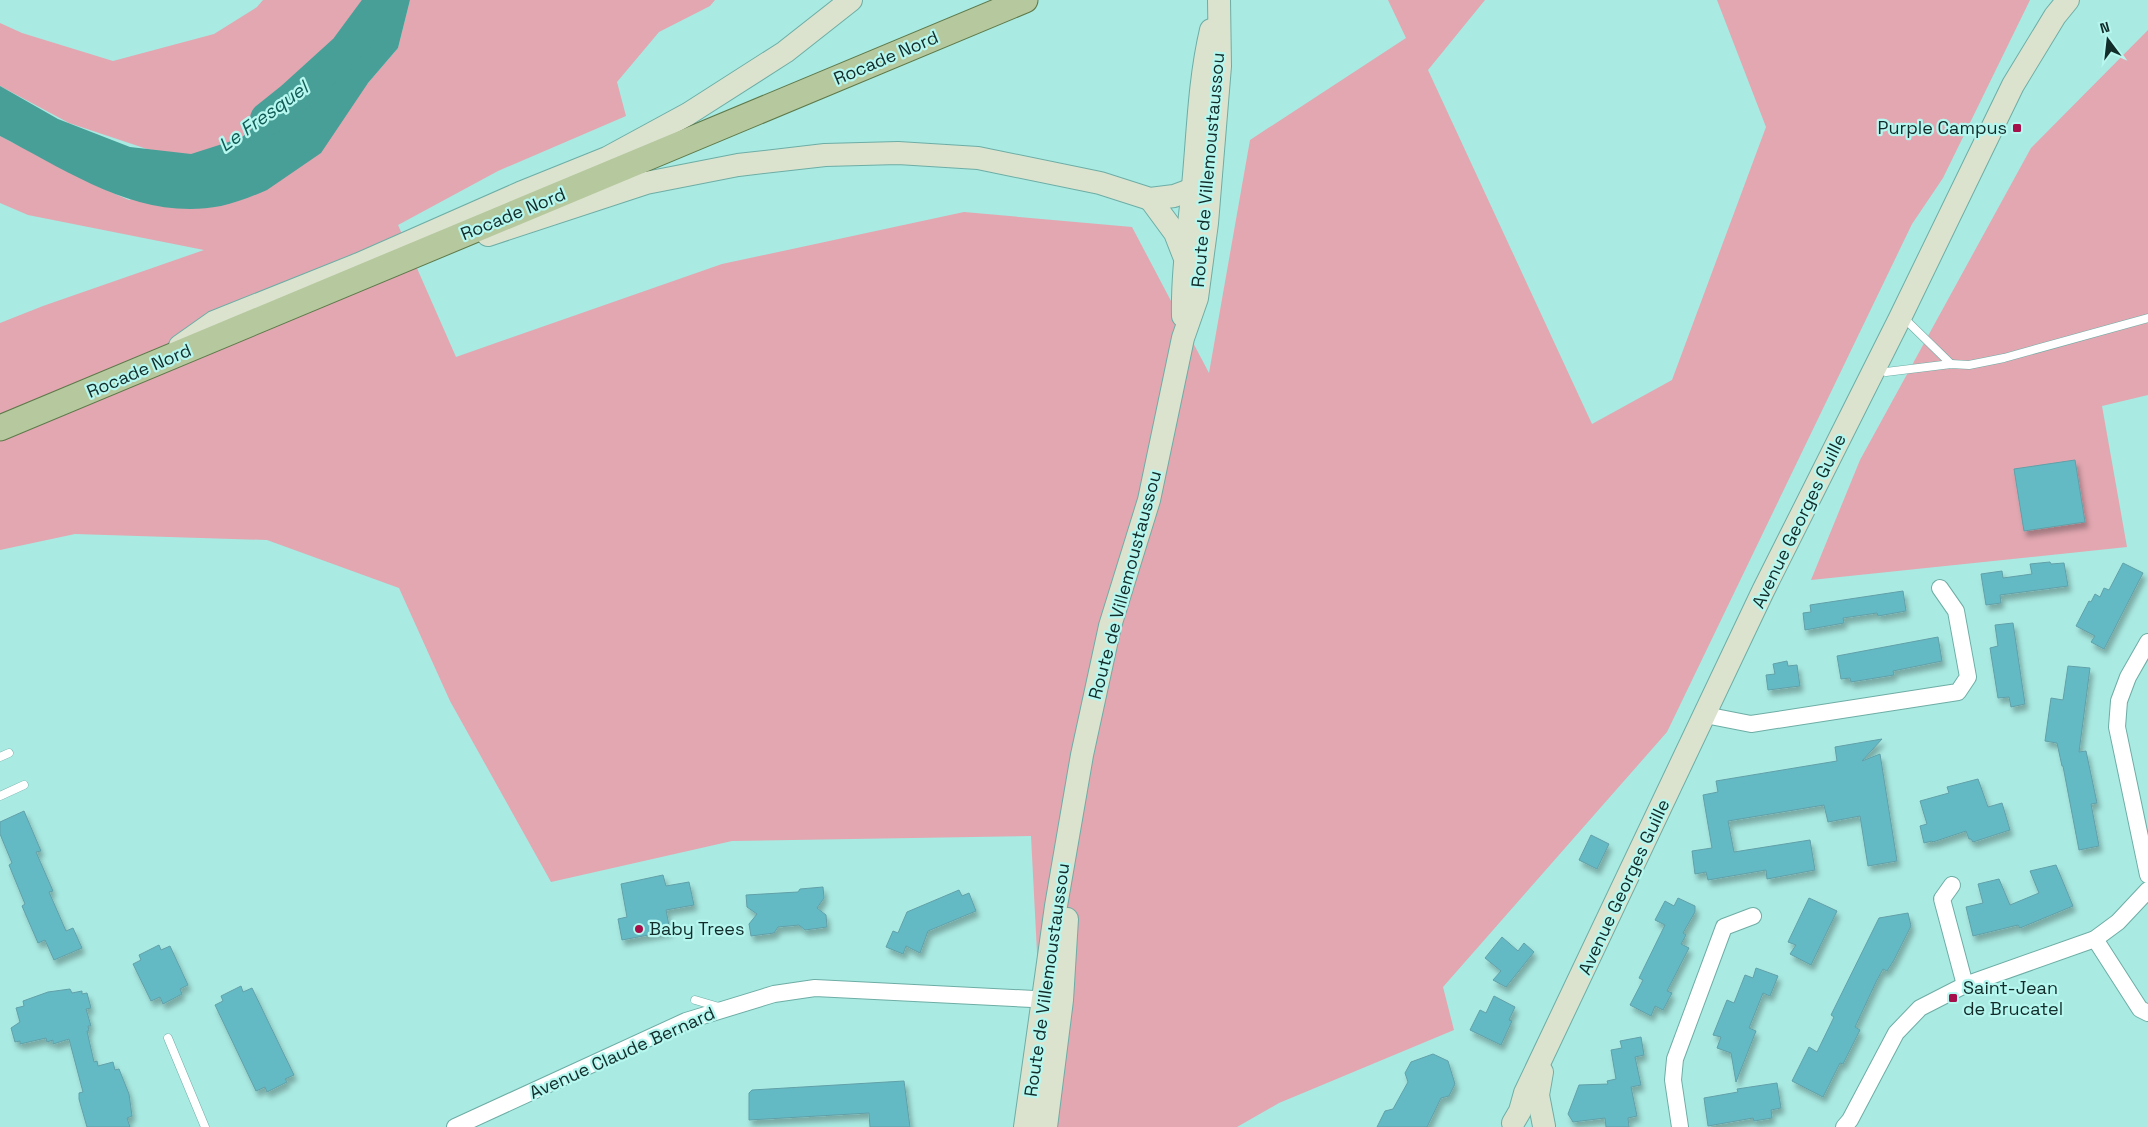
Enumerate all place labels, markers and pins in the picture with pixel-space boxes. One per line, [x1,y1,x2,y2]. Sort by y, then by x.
place label: Purple Campus [1878,116,2007,139]
marker: Purple Campus [2011,122,2023,134]
place label: Baby Trees [649,917,745,940]
marker: Baby Trees [633,923,645,935]
place label: Saint-Jean de Brucatel [1963,976,2063,1020]
marker: Saint-Jean de Brucatel [1947,992,1959,1004]

